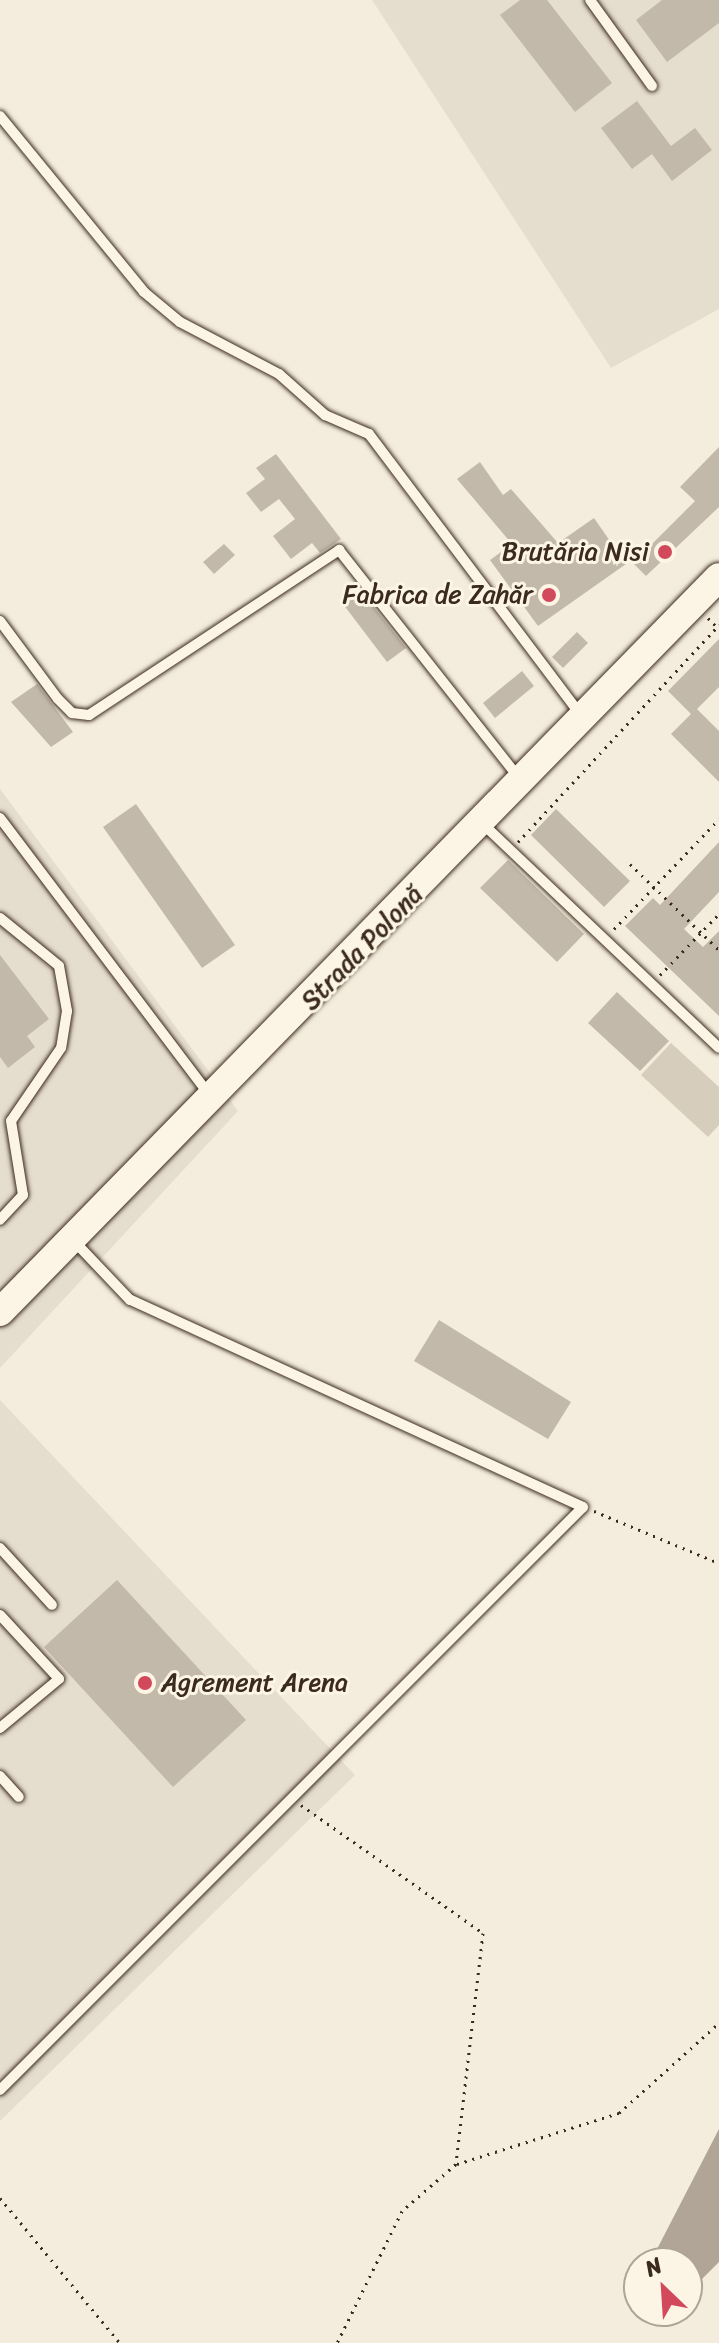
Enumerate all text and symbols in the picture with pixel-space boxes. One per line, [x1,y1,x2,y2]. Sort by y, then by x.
place label: Brutăria Nisi [502,536,649,568]
marker: Brutăria Nisi [656,543,674,561]
place label: Fabrica de Zahăr [343,579,533,611]
marker: Fabrica de Zahăr [540,586,558,604]
street label: Strada Polonă [295,879,429,1017]
place label: Agrement Arena [161,1667,349,1699]
marker: Agrement Arena [136,1674,154,1692]
text: N [638,2246,669,2288]
north arrow [623,2247,703,2327]

